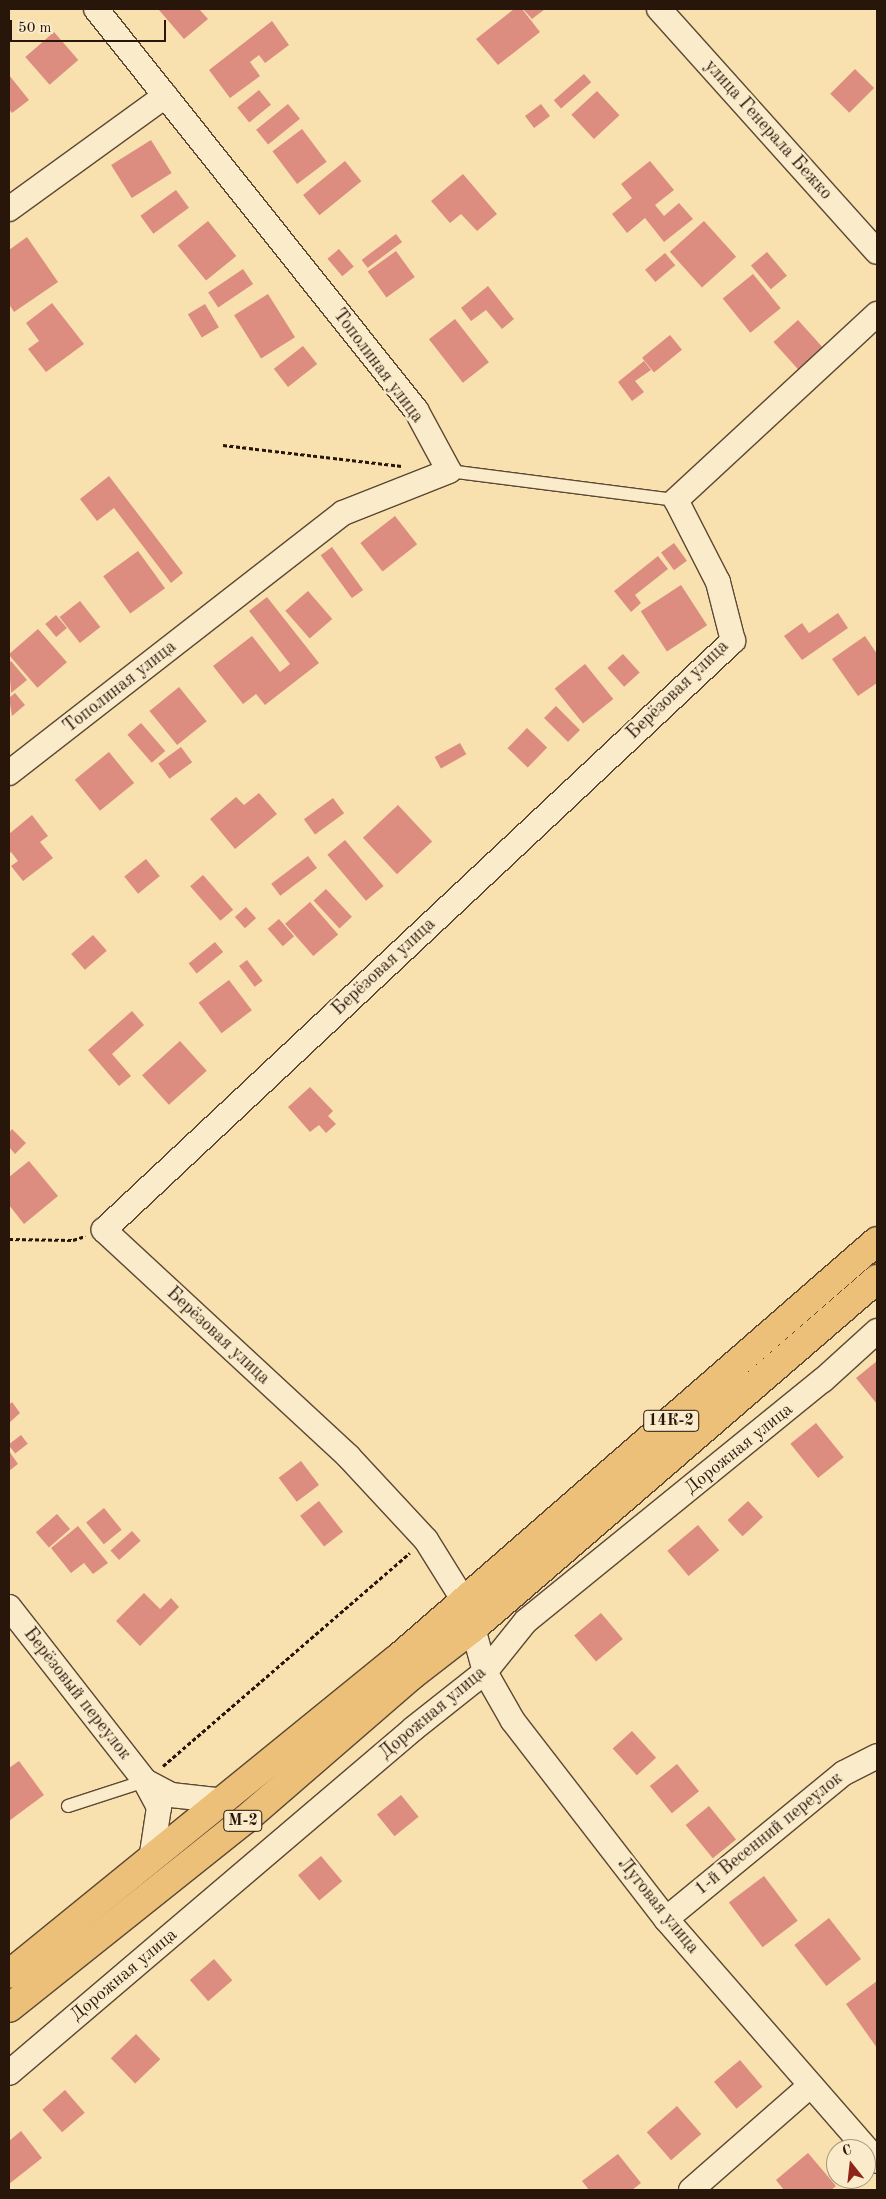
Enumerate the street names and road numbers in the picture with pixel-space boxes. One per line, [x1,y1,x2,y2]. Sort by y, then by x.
street label: улица Генерала Бежко [699,56,837,204]
street label: Тополиная улица [328,305,428,427]
street label: Тополиная улица [59,636,181,738]
street label: Берёзовая улица [623,636,733,744]
street label: Берёзовая улица [328,914,440,1020]
street label: Берёзовая улица [162,1283,274,1389]
street label: Дорожная улица [681,1399,797,1499]
road number: 14К-2 [642,1408,700,1434]
street label: Берёзовый переулок [19,1624,135,1764]
street label: Дорожная улица [375,1662,491,1764]
street label: 1-й Весенний переулок [691,1768,847,1900]
road number: М-2 [223,1808,263,1834]
street label: Луговая улица [613,1854,703,1958]
street label: Дорожная улица [66,1924,182,2026]

